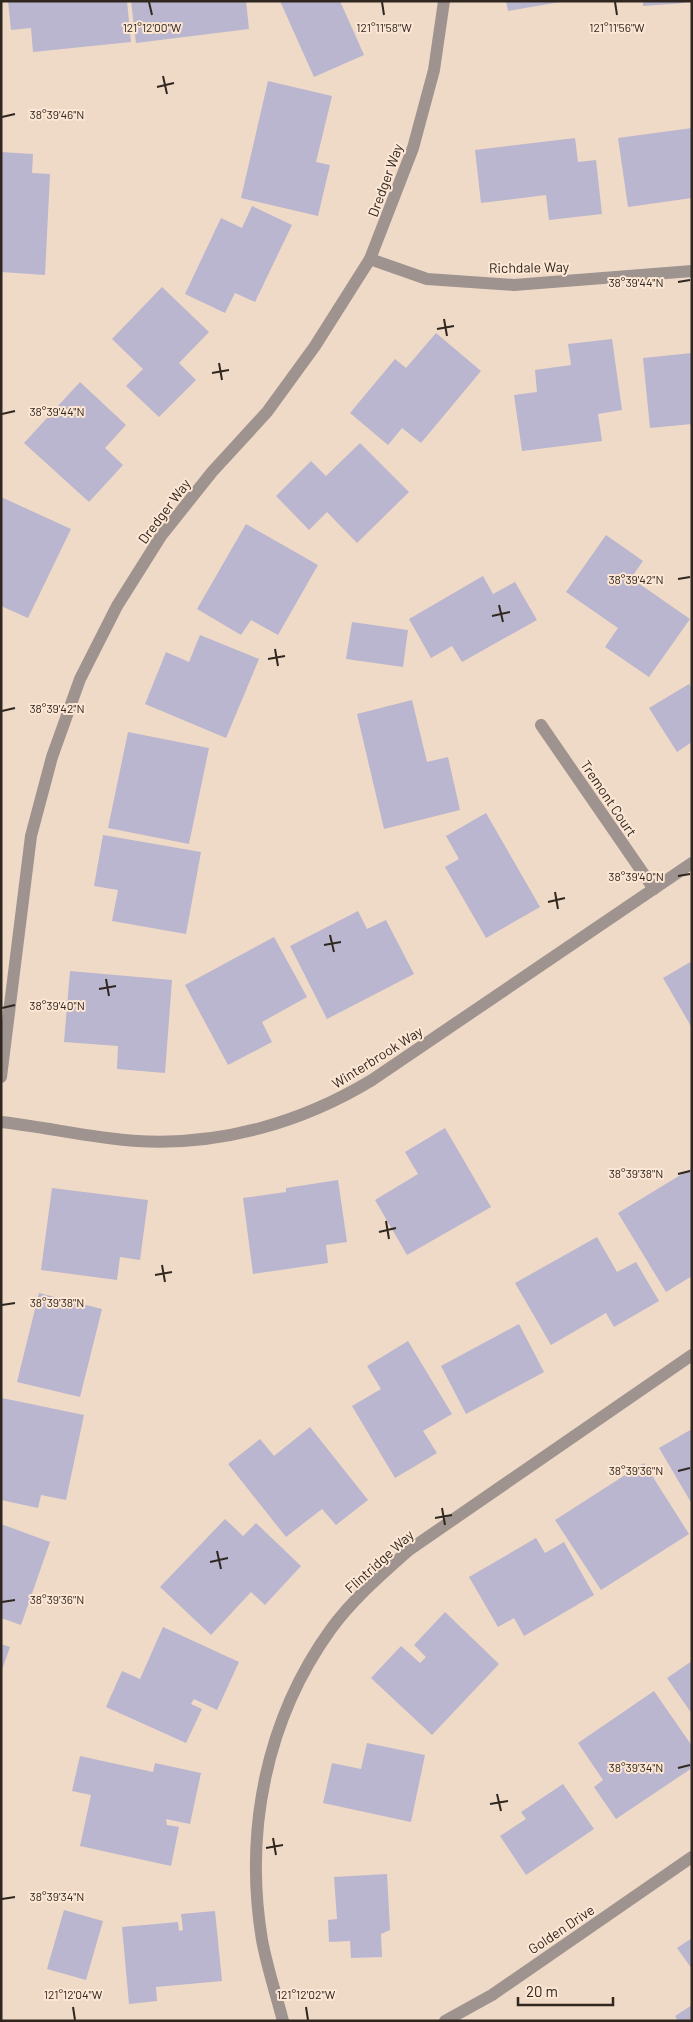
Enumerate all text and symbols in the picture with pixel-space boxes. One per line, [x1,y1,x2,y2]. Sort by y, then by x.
text: 121°12'00"W [123,20,182,34]
text: 121°11'58"W [356,20,412,34]
text: 121°11'56"W [589,20,645,34]
text: 38°39'46"N [30,107,84,121]
street label: Dredger Way [364,141,406,219]
street label: Richdale Way [489,258,570,276]
text: 38°39'44"N [608,275,664,289]
text: 38°39'44"N [29,404,85,418]
street label: Dredger Way [134,475,194,547]
text: 38°39'42"N [608,572,664,586]
text: 38°39'42"N [29,701,85,715]
street label: Tremont Court [577,757,641,839]
text: 38°39'40"N [608,869,664,883]
text: 38°39'40"N [29,998,85,1012]
street label: Winterbrook Way [329,1022,426,1092]
text: 38°39'38"N [609,1166,663,1180]
text: 38°39'38"N [30,1295,84,1309]
text: 38°39'36"N [609,1463,663,1477]
street label: Flintridge Way [341,1525,417,1596]
text: 38°39'36"N [30,1592,84,1606]
text: 38°39'34"N [609,1760,663,1774]
text: 38°39'34"N [30,1889,84,1903]
street label: Golden Drive [525,1901,597,1957]
scale bar [518,1974,613,2006]
text: 20 m [526,1982,558,2000]
text: 121°12'04"W [44,1987,103,2001]
text: 121°12'02"W [277,1987,336,2001]

